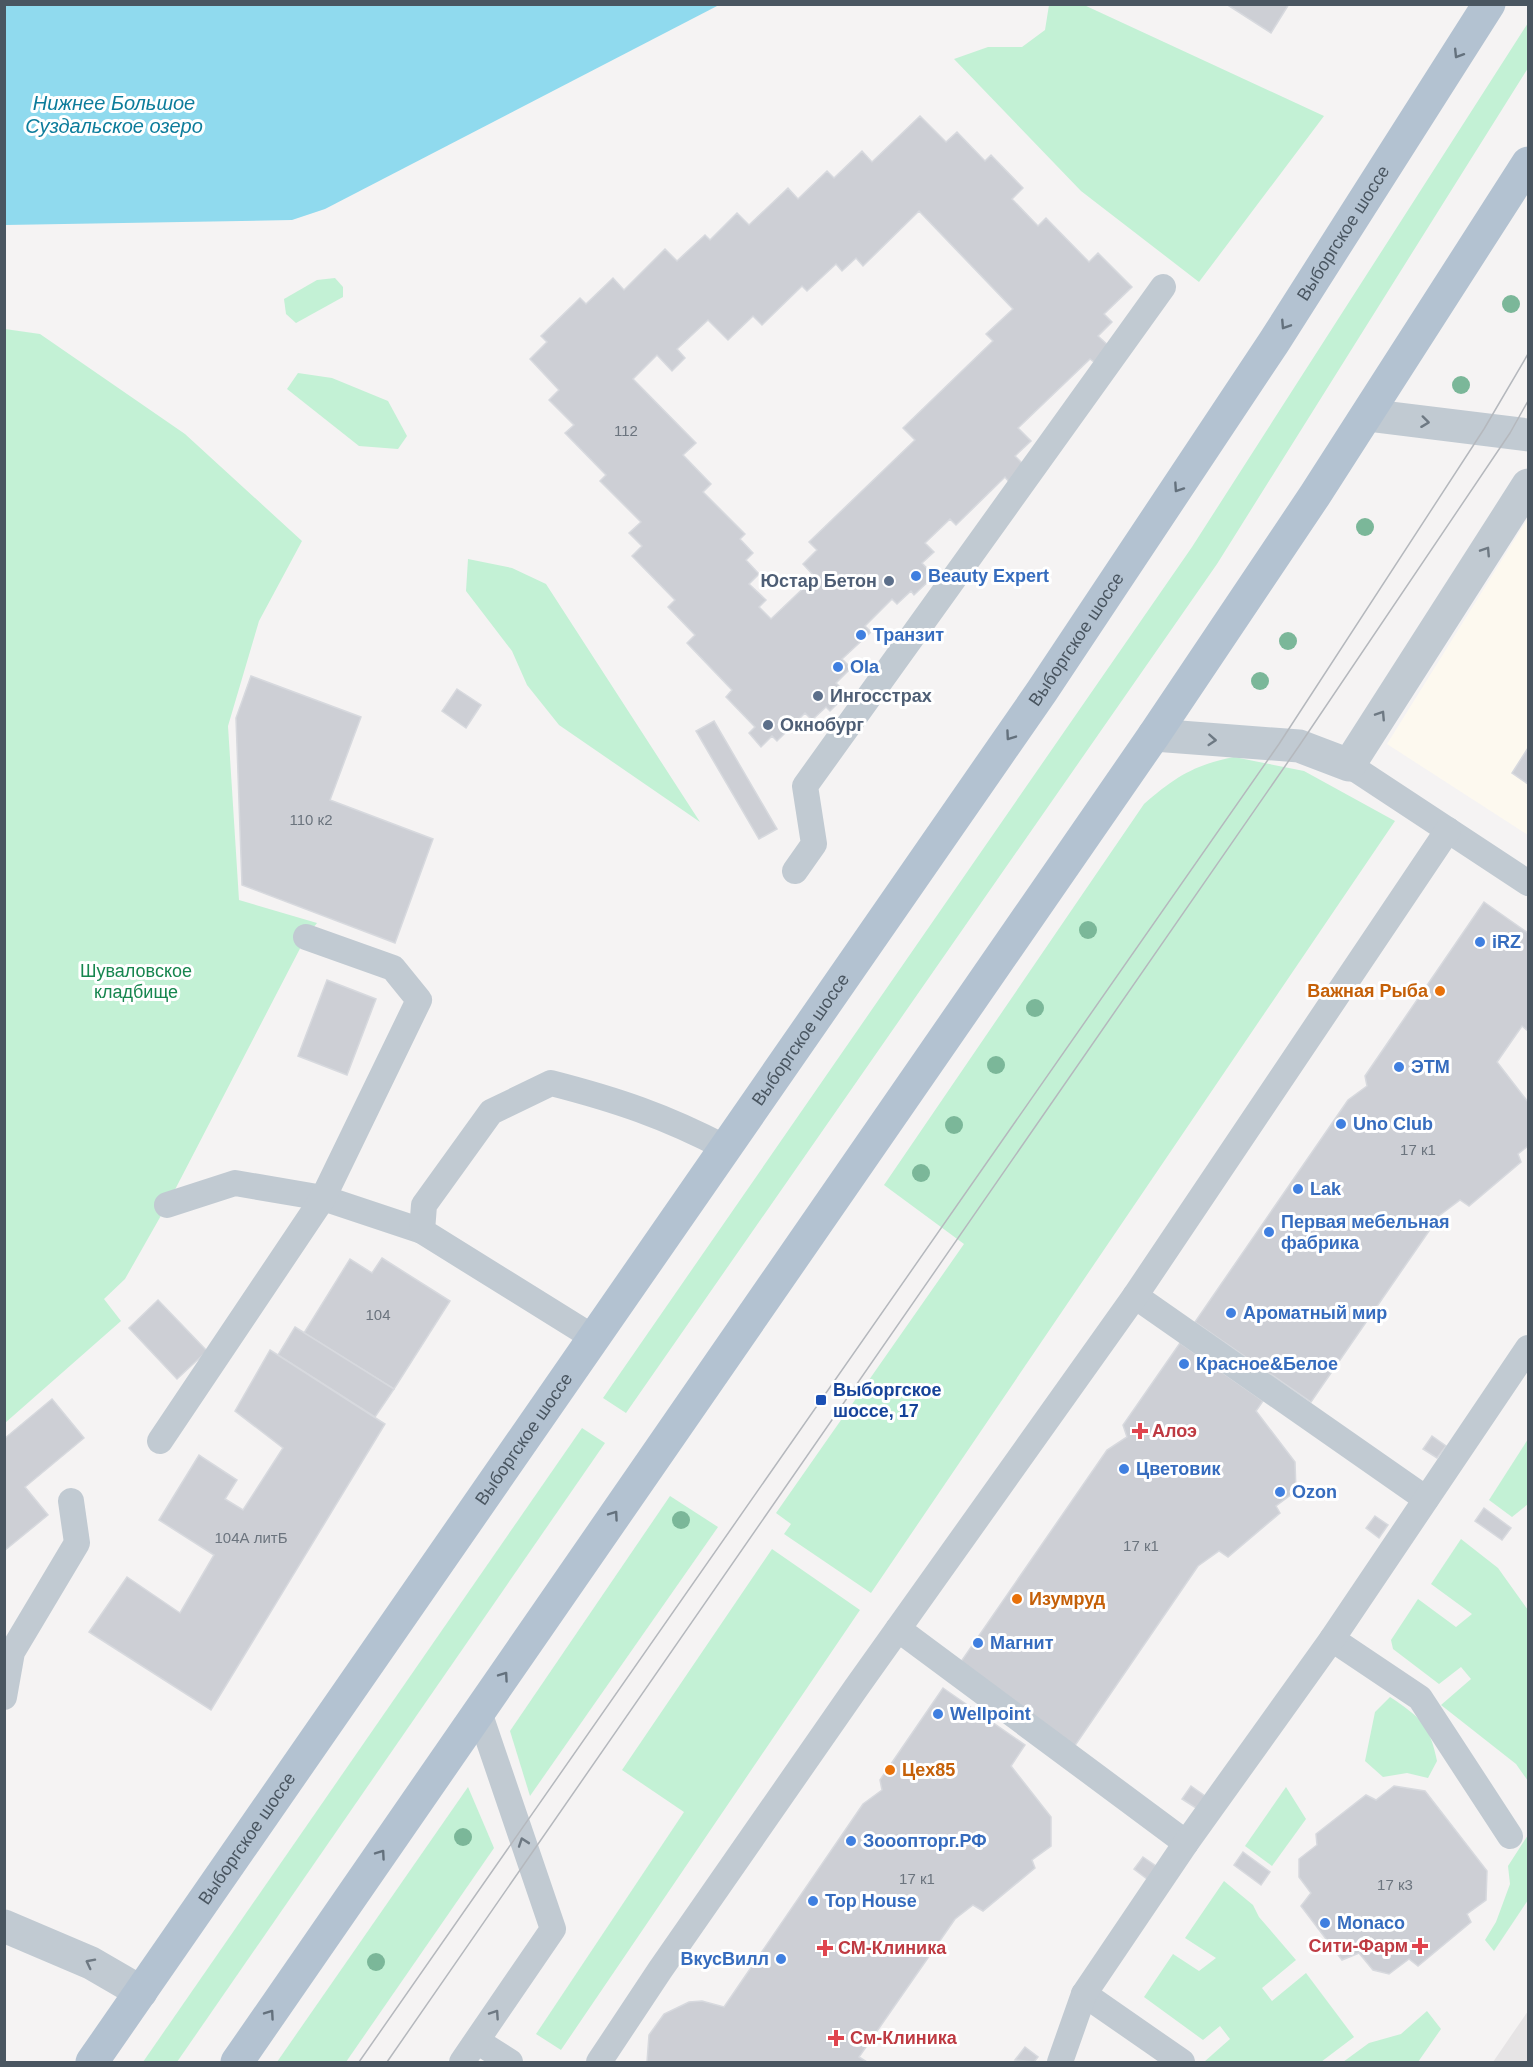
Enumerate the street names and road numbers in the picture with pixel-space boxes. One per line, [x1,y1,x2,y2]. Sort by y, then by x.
street label: Выборгское шоссе [1293,162,1394,304]
street label: Выборгское шоссе [1025,569,1128,710]
street label: Выборгское шоссе [748,970,853,1109]
street label: Выборгское шоссе [471,1369,576,1509]
street label: Выборгское шоссе [194,1769,300,1908]

